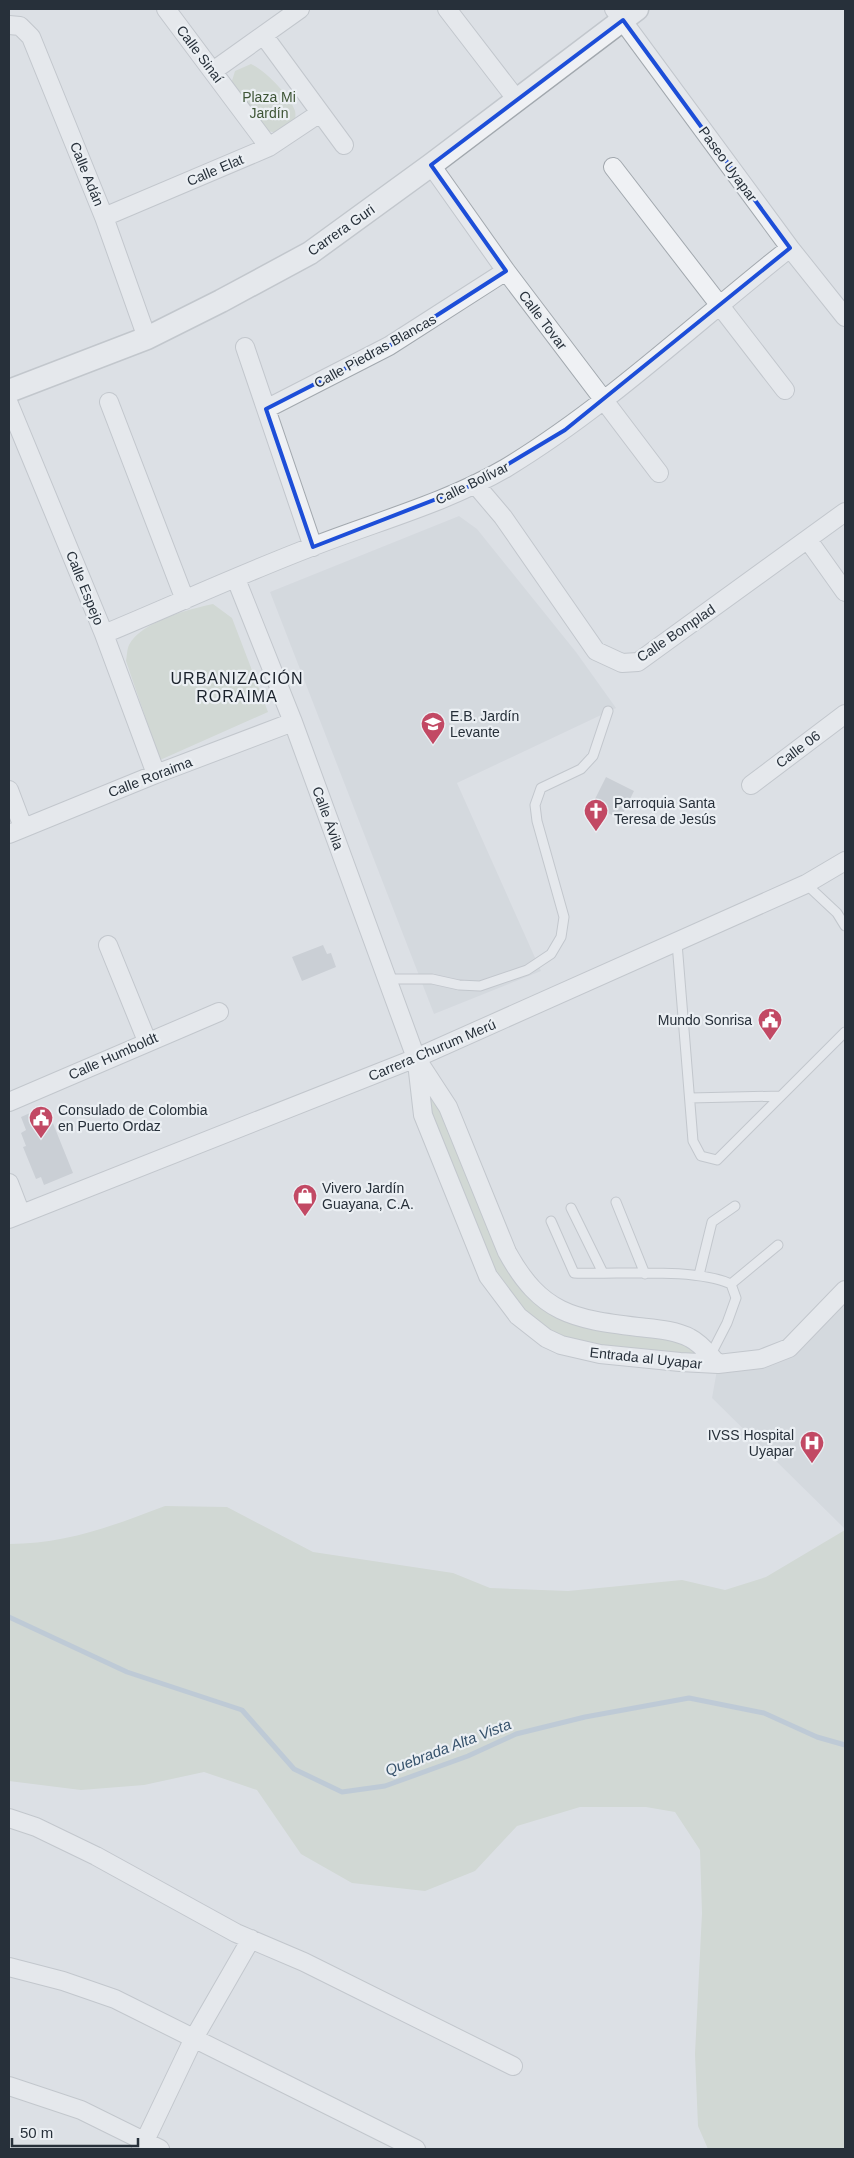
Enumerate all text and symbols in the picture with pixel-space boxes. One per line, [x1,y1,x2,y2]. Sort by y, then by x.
street label: Calle Sinaí [173,22,227,86]
park label: Plaza Mi Jardín [242,89,296,121]
street label: Paseo Uyapar [695,123,761,205]
street label: Calle Adán [67,140,107,208]
street label: Calle Elat [184,151,246,189]
street label: Carrera Guri [305,201,377,259]
street label: Calle Tovar [516,287,571,353]
street label: Calle Piedras Blancas [311,311,439,391]
street label: Calle Bolívar [433,458,511,508]
street label: Calle Espejo [63,549,107,628]
street label: Calle Bomplad [634,601,718,665]
district label: URBANIZACIÓN RORAIMA [171,669,303,705]
place label: E.B. Jardín Levante [450,708,519,740]
school or university icon: E.B. Jardín Levante [420,711,446,745]
street label: Calle 06 [773,727,823,771]
street label: Calle Roraima [106,754,194,800]
street label: Calle Ávila [309,784,347,852]
place label: Parroquia Santa Teresa de Jesús [614,795,716,827]
church icon: Parroquia Santa Teresa de Jesús [583,798,609,832]
public building icon: Mundo Sonrisa [757,1007,783,1041]
place label: Mundo Sonrisa [658,1012,752,1028]
street label: Carrera Churum Merú [366,1016,498,1084]
street label: Calle Humboldt [66,1029,160,1083]
place label: Consulado de Colombia en Puerto Ordaz [58,1102,208,1134]
public building icon: Consulado de Colombia en Puerto Ordaz [28,1105,54,1139]
place label: Vivero Jardín Guayana, C.A. [322,1180,414,1212]
shop icon: Vivero Jardín Guayana, C.A. [292,1183,318,1217]
street label: Entrada al Uyapar [589,1344,703,1372]
place label: IVSS Hospital Uyapar [708,1427,794,1459]
hospital icon: IVSS Hospital Uyapar [799,1430,825,1464]
water label: Quebrada Alta Vista [383,1715,513,1779]
scale bar [12,2116,139,2148]
text: 50 m [20,2124,53,2141]

